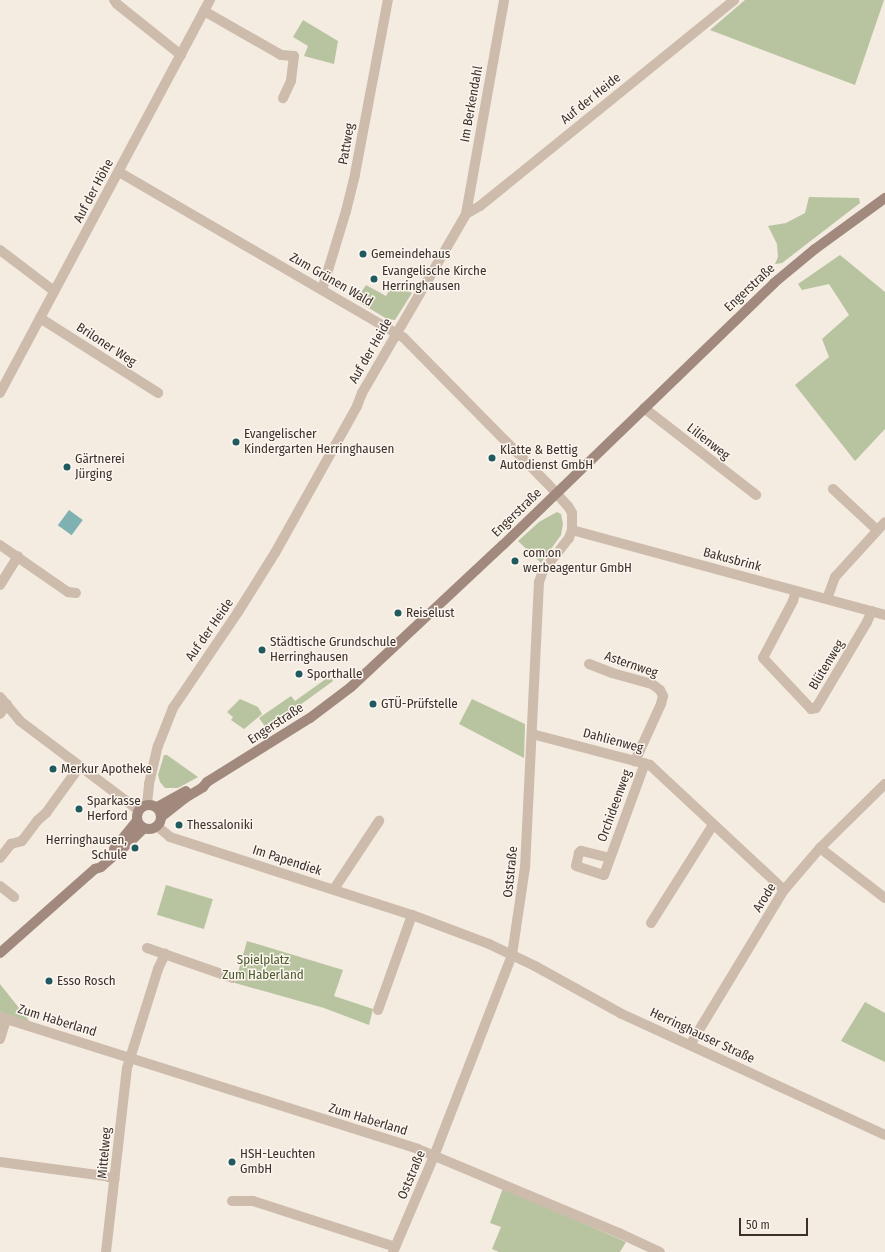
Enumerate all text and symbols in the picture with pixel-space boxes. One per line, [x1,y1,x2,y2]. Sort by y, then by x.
street label: Im Berkendahl [458,65,486,143]
street label: Auf der Heide [558,70,624,128]
street label: Pattweg [336,122,358,166]
street label: Auf der Höhe [71,157,117,225]
place label: Gemeindehaus [371,246,450,262]
marker: Gemeindehaus [358,249,368,259]
street label: Zum Grünen Wald [287,250,375,310]
street label: Engerstraße [722,261,778,315]
place label: Evangelische Kirche Herringhausen [382,264,486,295]
marker: Evangelische Kirche Herringhausen [369,274,379,284]
street label: Auf der Heide [346,316,396,386]
street label: Briloner Weg [73,320,139,370]
street label: Lilienweg [683,420,733,464]
place label: Evangelischer Kindergarten Herringhausen [244,427,394,458]
marker: Evangelischer Kindergarten Herringhausen [231,437,241,447]
place label: Klatte & Bettig Autodienst GmbH [500,443,593,474]
place label: Gärtnerei Jürging [75,452,125,483]
marker: Klatte & Bettig Autodienst GmbH [487,453,497,463]
marker: Gärtnerei Jürging [62,462,72,472]
street label: Engerstraße [489,485,545,541]
street label: Bakusbrink [701,545,763,575]
place label: com.on werbeagentur GmbH [523,546,632,577]
marker: com.on werbeagentur GmbH [510,556,520,566]
street label: Auf der Heide [183,596,237,664]
place label: Reiselust [406,605,455,621]
marker: Reiselust [393,608,403,618]
place label: Städtische Grundschule Herringhausen [270,635,396,666]
street label: Blütenweg [806,637,848,693]
marker: Städtische Grundschule Herringhausen [257,645,267,655]
street label: Asternweg [602,649,660,681]
place label: Sporthalle [307,666,362,682]
marker: Sporthalle [294,669,304,679]
place label: GTÜ-Prüfstelle [381,696,458,712]
marker: GTÜ-Prüfstelle [368,699,378,709]
street label: Engerstraße [245,700,307,748]
street label: Dahlienweg [581,725,645,757]
place label: Merkur Apotheke [61,761,152,777]
marker: Merkur Apotheke [48,764,58,774]
street label: Orchideenweg [595,768,635,844]
place label: Sparkasse Herford [87,794,141,825]
marker: Sparkasse Herford [74,804,84,814]
place label: Thessaloniki [187,817,253,833]
marker: Thessaloniki [174,820,184,830]
place label: Herringhausen, Schule [46,833,127,864]
street label: Im Papendiek [250,842,324,880]
marker: Herringhausen, Schule [130,843,140,853]
street label: Oststraße [501,846,521,898]
street label: Arode [750,881,780,915]
park label: Spielplatz Zum Haberland [222,953,304,984]
place label: Esso Rosch [57,973,116,989]
marker: Esso Rosch [44,976,54,986]
street label: Zum Haberland [16,1002,98,1040]
street label: Herringhauser Straße [647,1005,757,1067]
street label: Zum Haberland [327,1101,409,1139]
street label: Mittelweg [95,1127,115,1179]
place label: HSH-Leuchten GmbH [240,1147,315,1178]
street label: Oststraße [395,1148,429,1202]
marker: HSH-Leuchten GmbH [227,1157,237,1167]
scale bar [741,1210,810,1236]
text: 50 m [746,1218,770,1232]

